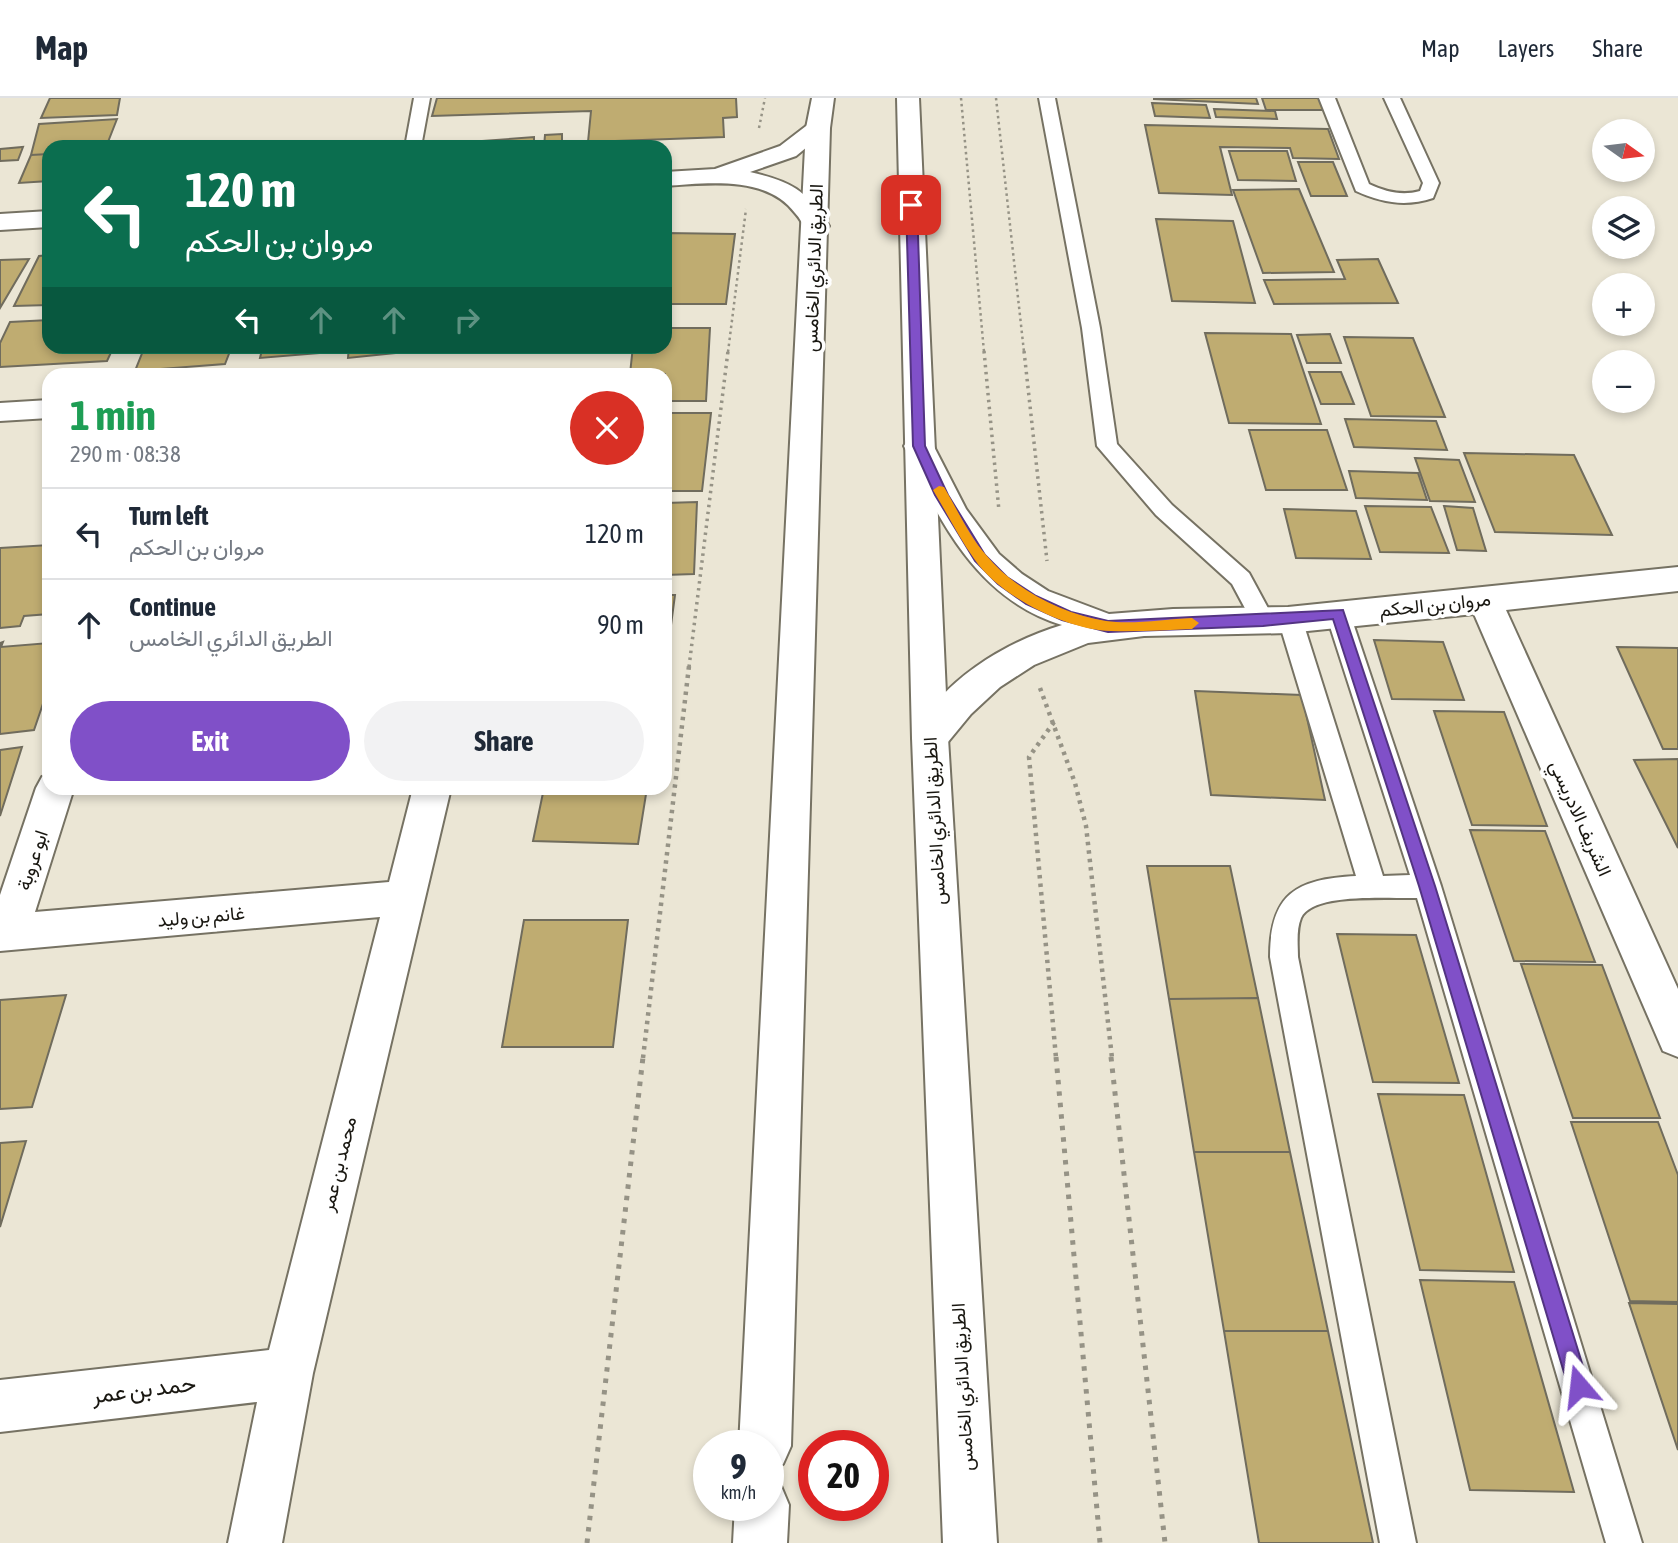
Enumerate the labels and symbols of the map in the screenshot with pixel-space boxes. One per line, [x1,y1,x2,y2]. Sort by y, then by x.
north arrow [1592,119,1656,182]
pin [881,175,941,235]
street label: الطريق الدائري الخامس [799,184,832,353]
street label: مروان بن الحكم [1378,587,1492,623]
street label: الطريق الدائري الخامس [919,736,954,906]
street label: الشريف الادريسي [1541,757,1616,881]
street label: ابو عروبة [12,827,53,893]
street label: غانم بن وليد [156,901,246,933]
street label: محمد بن عمر [315,1114,361,1215]
street label: الطريق الدائري الخامس [947,1302,982,1472]
position arrow [1542,1349,1616,1423]
street label: حمد بن عمر [90,1370,198,1410]
speed limit sign: 20 [798,1430,889,1521]

